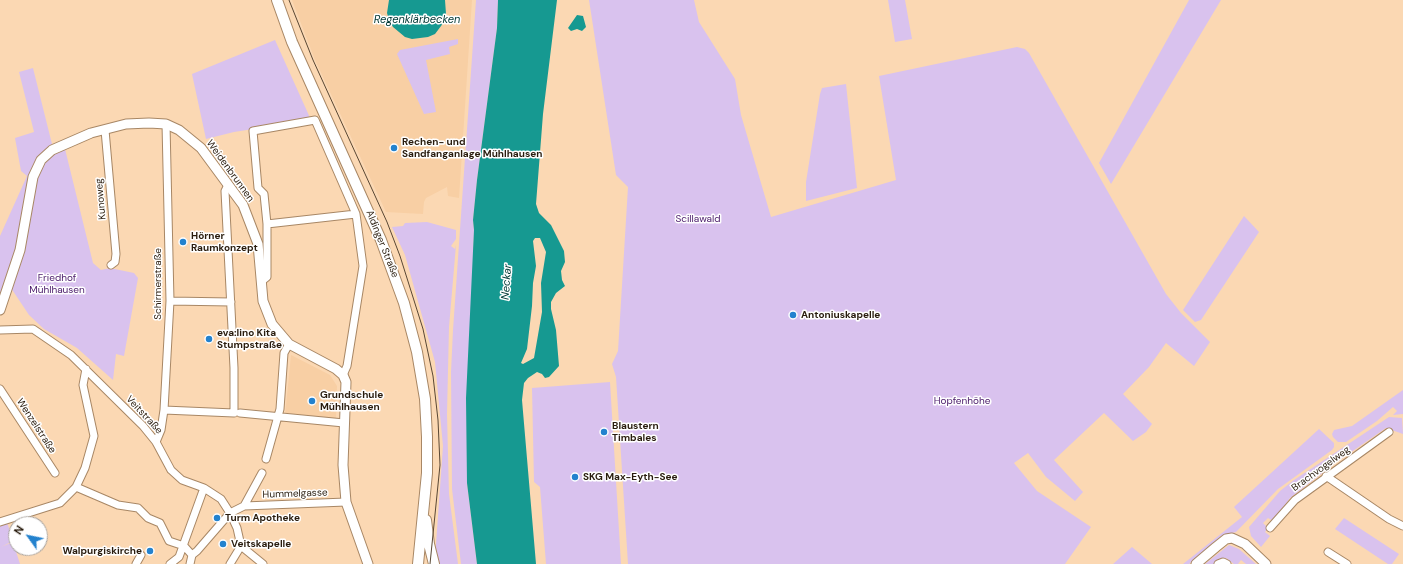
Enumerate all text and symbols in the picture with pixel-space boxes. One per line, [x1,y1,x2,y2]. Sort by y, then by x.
water label: Regenklärbecken [374,13,460,27]
place label: Rechen- und Sandfanganlage Mühlhausen [402,136,542,160]
street label: Weidenbrunnen [204,138,256,204]
marker: Rechen- und Sandfanganlage Mühlhausen [389,143,399,153]
street label: Kunoweg [93,178,109,220]
street label: Aldinger Straße [363,209,401,279]
park label: Scillawald [675,213,721,225]
place label: Hörner Raumkonzept [191,230,258,254]
marker: Hörner Raumkonzept [178,237,188,247]
street label: Schirmerstraße [152,248,164,320]
water label: Neckar [499,264,515,300]
park label: Friedhof Mühlhausen [29,272,85,296]
place label: Antoniuskapelle [801,309,880,321]
marker: Antoniuskapelle [788,310,798,320]
place label: eva:lino Kita Stumpstraße [217,327,282,350]
marker: eva:lino Kita Stumpstraße [204,334,214,344]
place label: Grundschule Mühlhausen [320,389,383,412]
street label: Veitstraße [123,393,165,437]
park label: Hopfenhöhe [934,395,990,407]
street label: Wenzelstraße [14,396,58,456]
marker: Grundschule Mühlhausen [307,396,317,406]
place label: Blaustern Timbales [612,420,659,444]
marker: Blaustern Timbales [599,427,609,437]
street label: Brachvogelweg [1289,444,1353,494]
place label: SKG Max-Eyth-See [583,471,678,483]
marker: SKG Max-Eyth-See [570,472,580,482]
street label: Hummelgasse [262,487,328,501]
place label: Turm Apotheke [225,512,300,524]
marker: Turm Apotheke [212,513,222,523]
north arrow [8,516,48,556]
text: N [11,523,27,537]
place label: Veitskapelle [231,538,291,550]
marker: Veitskapelle [218,539,228,549]
place label: Walpurgiskirche [62,545,142,557]
marker: Walpurgiskirche [145,546,155,556]

